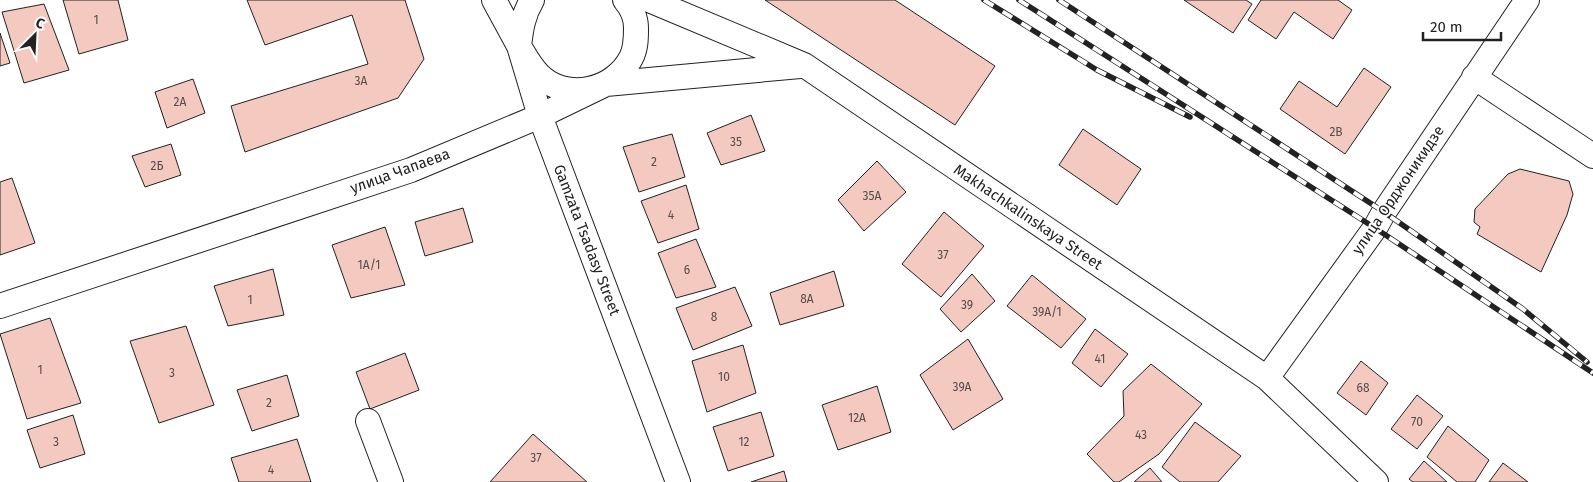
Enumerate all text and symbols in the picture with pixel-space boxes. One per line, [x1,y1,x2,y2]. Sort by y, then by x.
north arrow [10,10,60,60]
scale bar [1423,10,1500,42]
house number: 1 [93,13,99,27]
text: С [33,14,47,33]
text: 20 m [1430,18,1463,36]
house number: 3А [355,74,368,88]
house number: 2А [174,95,187,109]
street label: улица Орджоникидзе [1348,122,1448,258]
house number: 2В [1329,125,1343,139]
house number: 35 [730,135,742,149]
street label: улица Чапаева [348,145,452,197]
house number: 2 [651,155,657,169]
house number: 2Б [151,159,163,173]
street label: Makhachkalinskaya Street [950,160,1106,274]
street label: Gamzata Tsadasy Street [550,162,624,319]
house number: 35А [863,189,882,203]
house number: 4 [668,208,675,222]
house number: 37 [937,248,949,262]
house number: 1А/1 [358,258,380,272]
house number: 6 [684,263,690,277]
house number: 8А [800,292,814,306]
house number: 1 [247,293,253,307]
house number: 39 [961,298,973,312]
house number: 39А/1 [1032,305,1062,319]
house number: 8 [711,310,718,324]
house number: 41 [1095,352,1105,366]
house number: 1 [37,363,43,377]
house number: 3 [169,366,175,380]
house number: 10 [718,370,730,384]
house number: 39А [953,380,972,394]
house number: 68 [1356,381,1370,395]
house number: 2 [266,396,272,410]
house number: 12А [848,411,866,425]
house number: 70 [1411,415,1423,429]
house number: 43 [1135,428,1147,442]
house number: 3 [53,435,59,449]
house number: 12 [738,435,750,449]
house number: 37 [530,451,542,465]
house number: 4 [268,463,275,477]

